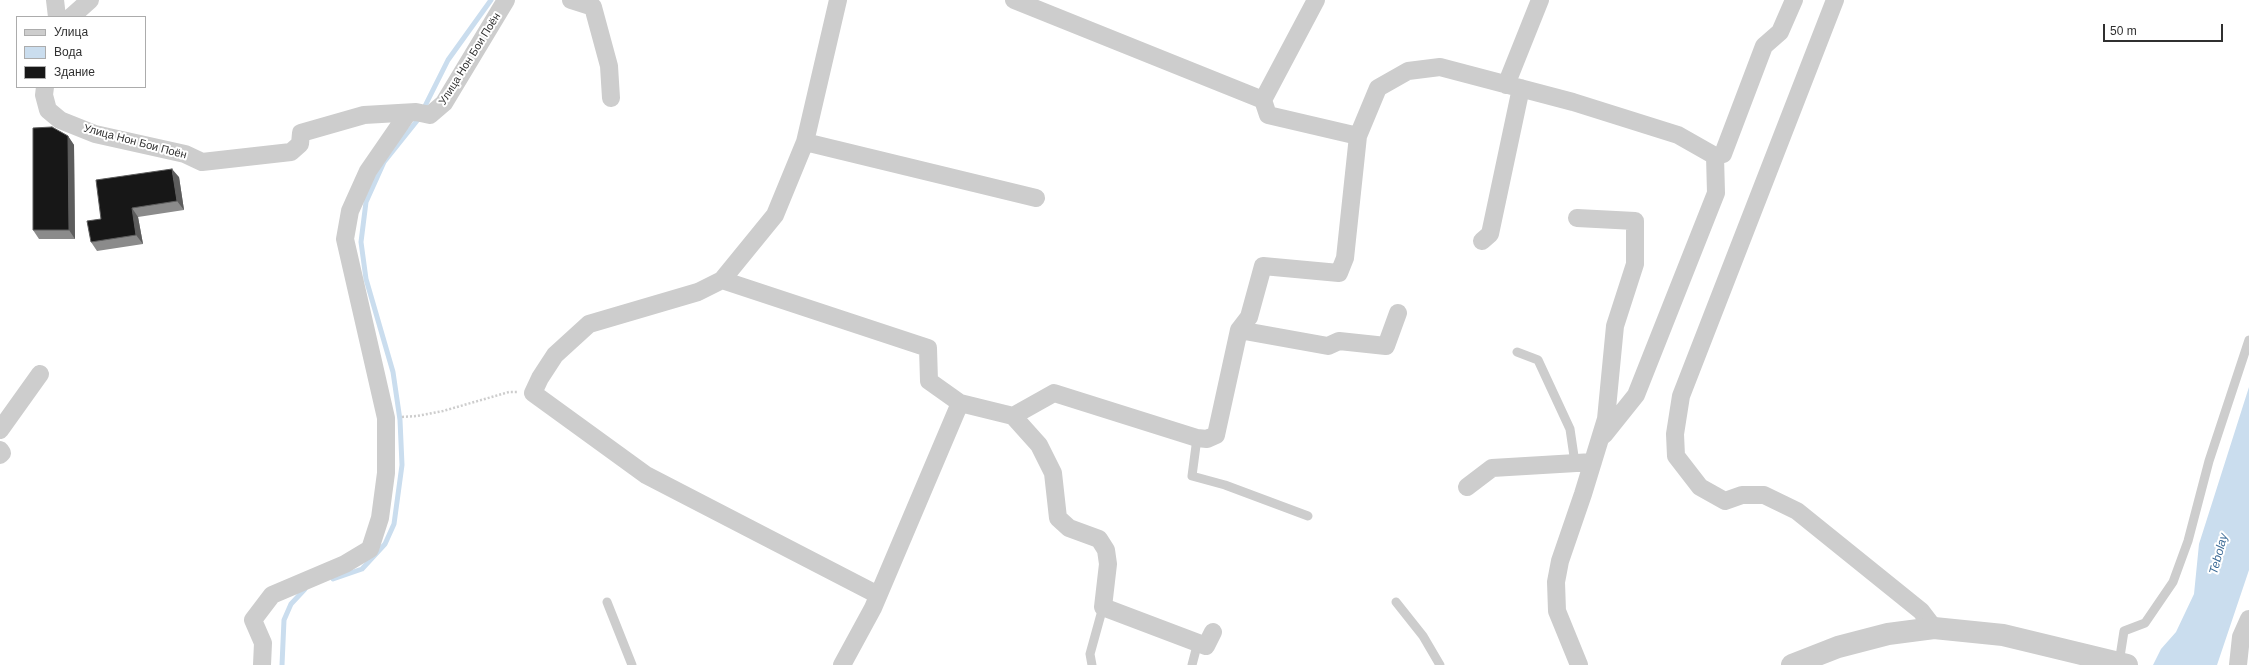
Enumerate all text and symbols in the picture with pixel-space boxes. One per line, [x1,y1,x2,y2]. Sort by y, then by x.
street label: Улица Нон Бои Поён [436,10,504,108]
legend [16,16,146,88]
scale bar [2105,16,2225,42]
text: 50 m [2110,24,2137,38]
text: Улица [54,25,88,39]
text: Вода [54,45,82,59]
text: Здание [54,65,95,79]
street label: Улица Нон Бои Поён [82,122,188,162]
water label: Tebolay [2207,532,2231,576]

